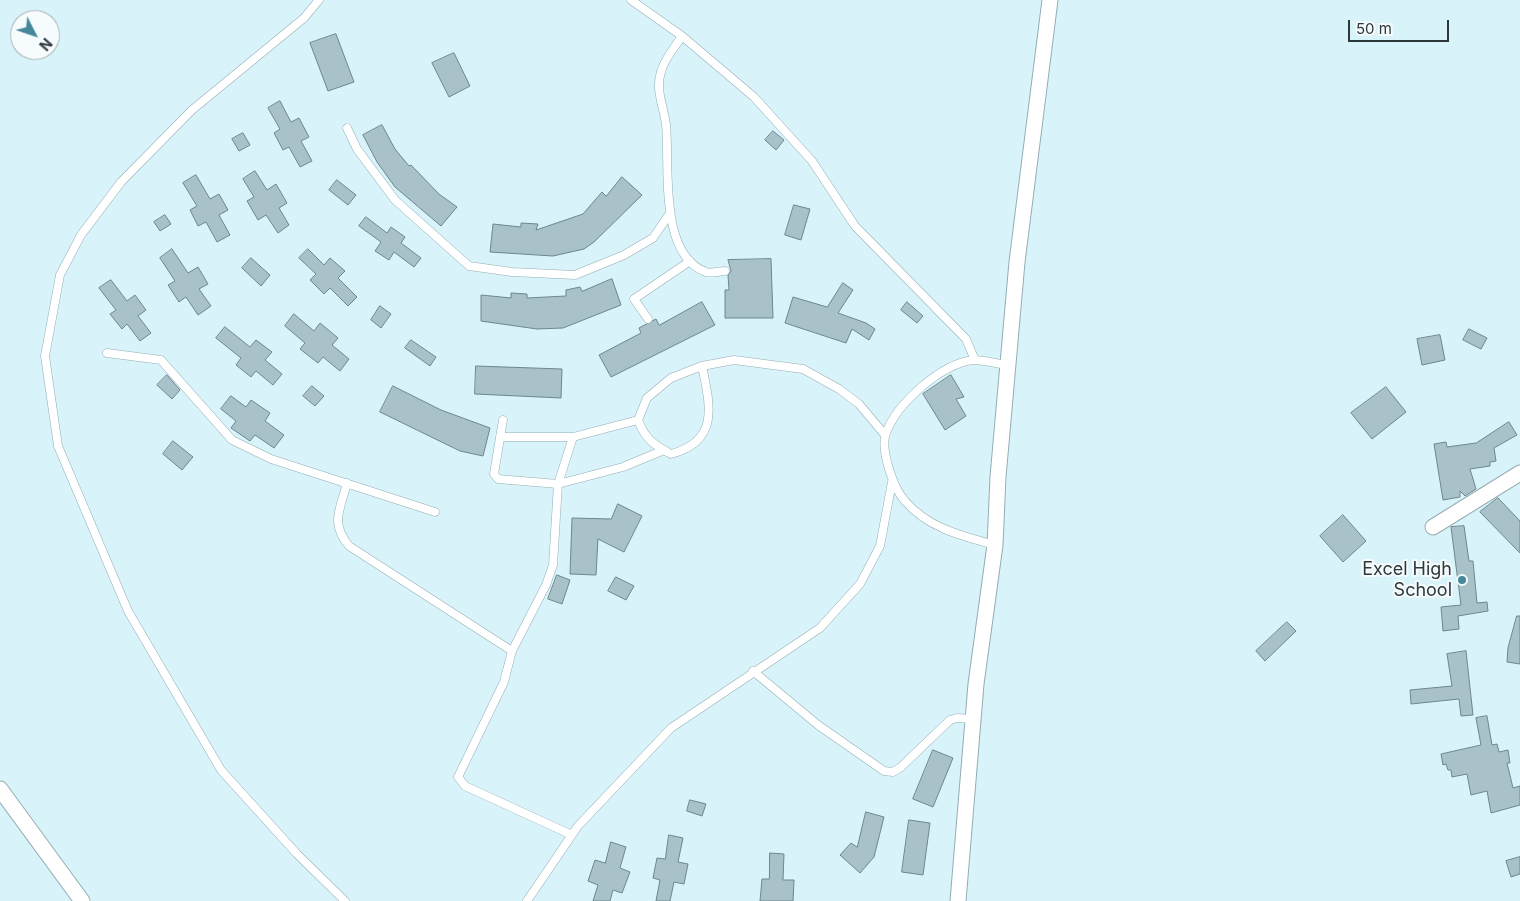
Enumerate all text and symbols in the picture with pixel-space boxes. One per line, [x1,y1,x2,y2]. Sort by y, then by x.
north arrow [10,10,60,60]
scale bar [1350,10,1451,42]
text: 50 m [1356,19,1392,38]
text: N [36,35,56,54]
place label: Excel High School [1362,559,1452,602]
marker: Excel High School [1456,574,1468,586]

